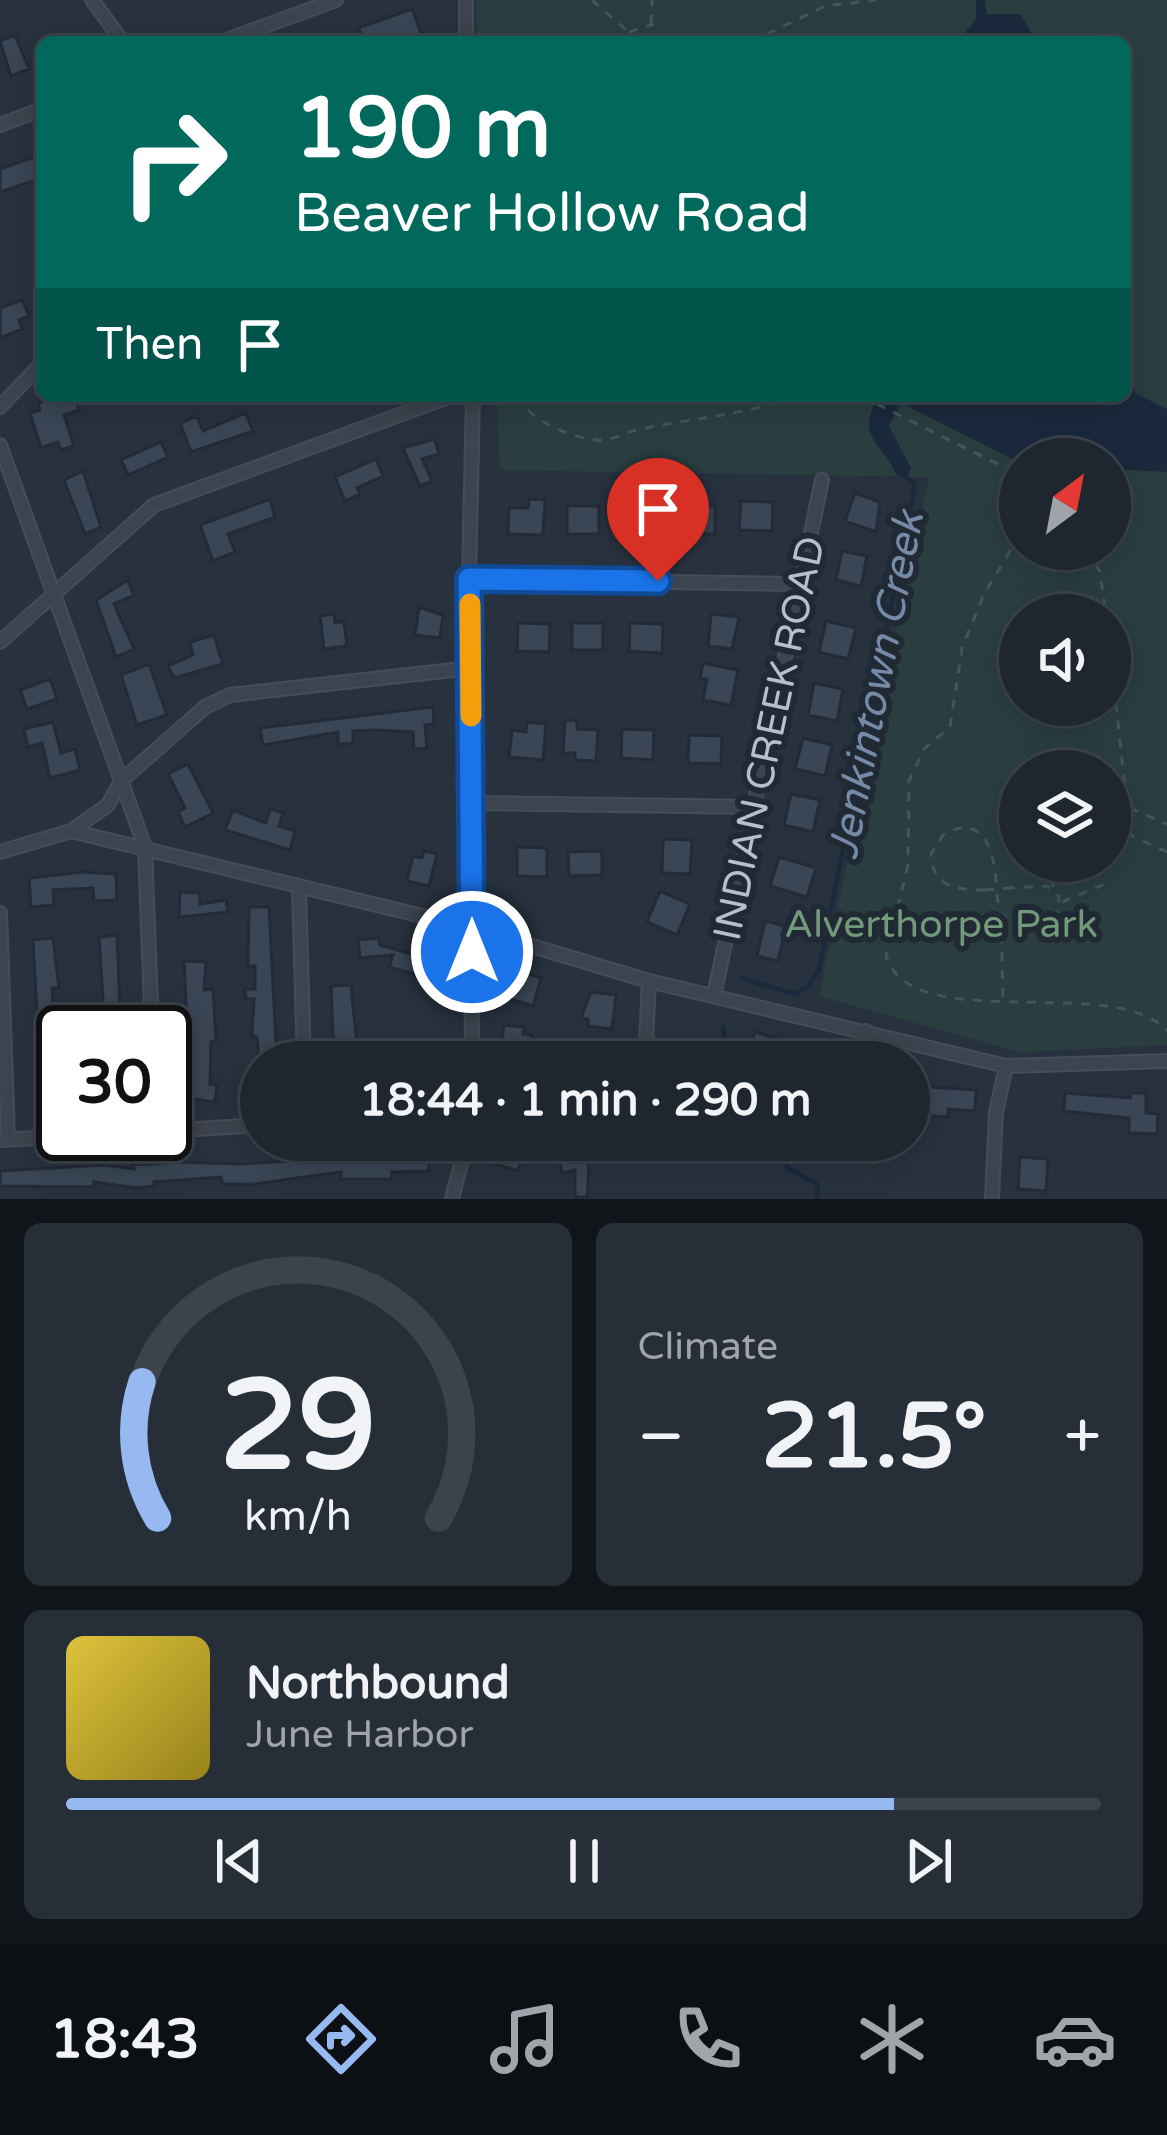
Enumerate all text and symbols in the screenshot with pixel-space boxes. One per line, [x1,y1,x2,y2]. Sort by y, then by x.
text: 190 m [294,79,551,180]
icon: right [96,84,252,240]
text: Beaver Hollow Road [294,181,810,246]
icon: arrive [227,312,293,378]
text: Then [96,318,203,372]
north arrow [999,438,1131,570]
map controls [999,438,1131,882]
pin [607,458,709,581]
icon: arrive [625,476,691,542]
water label: Jenkintown Creek [818,504,936,863]
street label: INDIAN CREEK ROAD [704,532,835,944]
button: sound [999,594,1131,726]
button: layers [999,750,1131,882]
position arrow [409,889,535,1015]
park label: Alverthorpe Park [784,901,1098,948]
speed limit sign: 30 [36,1005,192,1161]
text: 18:44 · 1 min · 290 m [359,1074,811,1128]
text: Climate [638,1323,778,1370]
text: 29 [219,1352,376,1503]
text: 21.5° [762,1383,987,1492]
text: − [638,1397,685,1477]
text: + [1064,1397,1101,1477]
text: km/h [244,1490,352,1541]
text: Northbound [246,1657,510,1711]
text: June Harbor [246,1711,473,1758]
icon: previous [206,1828,272,1894]
icon: pause [551,1828,617,1894]
icon: next [896,1828,962,1894]
icon: directions [299,1997,383,2081]
icon: music [483,1997,567,2081]
icon: phone [666,1997,750,2081]
icon: climate [850,1997,934,2081]
icon: car [1033,1997,1117,2081]
text: 18:43 [50,2007,199,2072]

